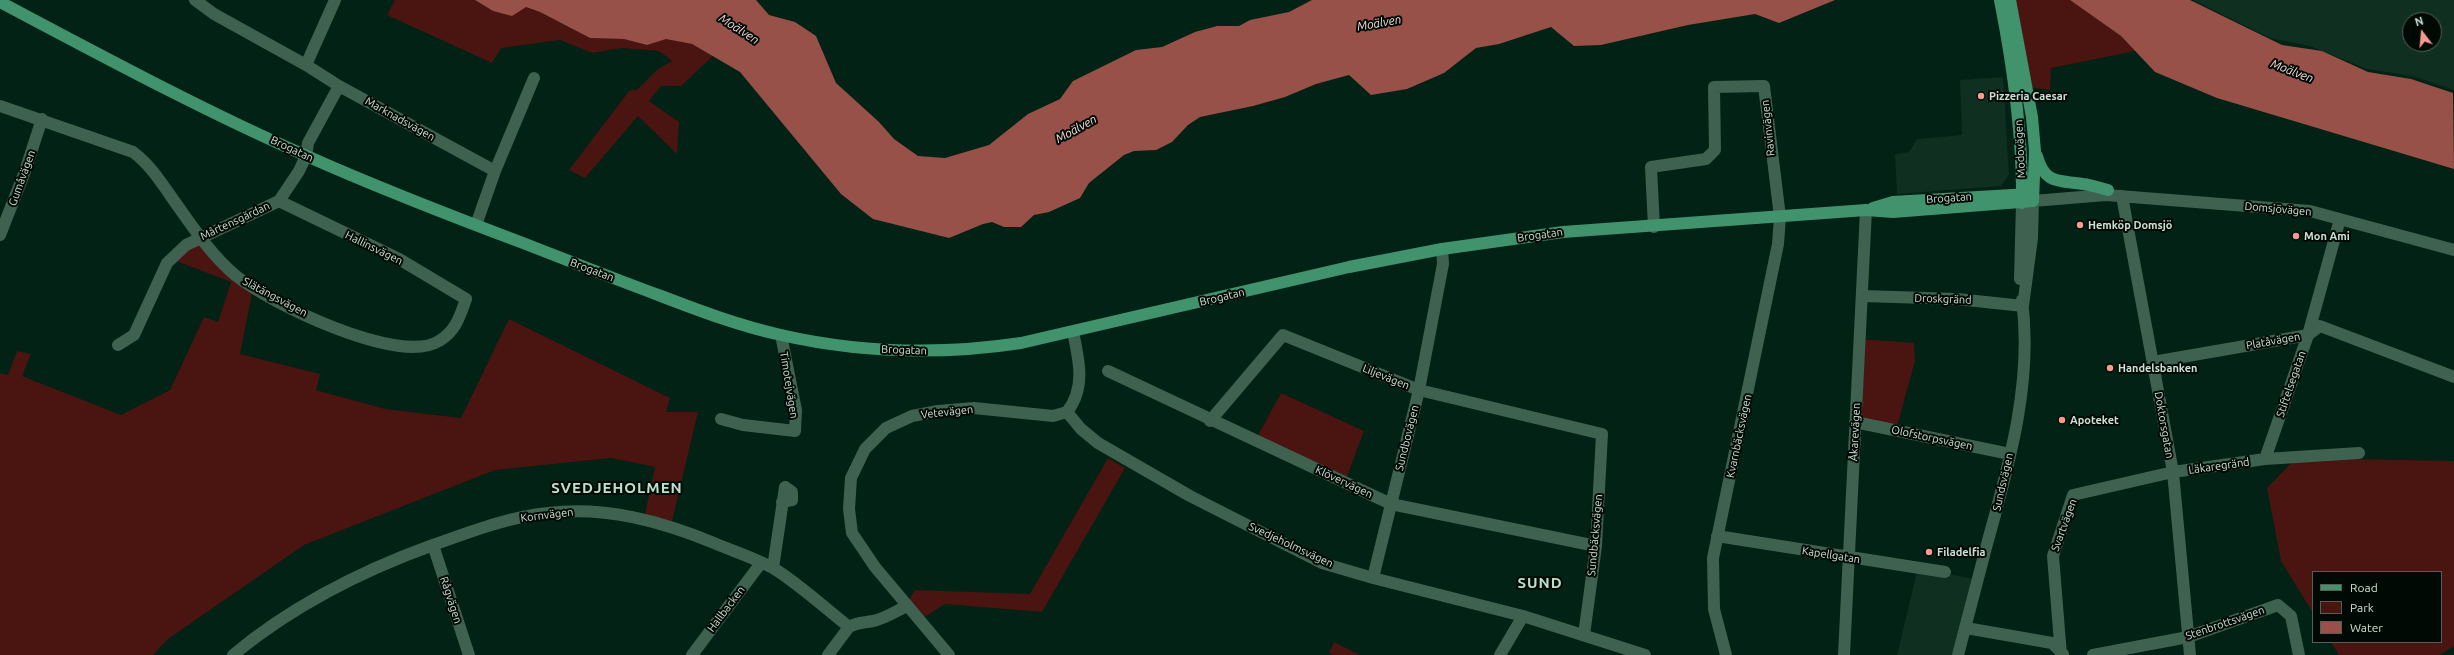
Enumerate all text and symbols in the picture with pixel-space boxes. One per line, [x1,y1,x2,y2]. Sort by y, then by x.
water label: Moälven [716,11,762,47]
water label: Moälven [1356,12,1402,34]
north arrow [2402,12,2442,52]
text: N [2413,15,2425,28]
water label: Moälven [2269,56,2315,86]
place label: Pizzeria Caesar [1989,89,2067,103]
marker: Pizzeria Caesar [1976,91,1986,101]
street label: Marknadsvägen [363,94,437,144]
street label: Ravinvägen [1758,99,1778,157]
water label: Moälven [1053,112,1099,146]
street label: Modovägen [2012,119,2028,179]
street label: Brogatan [268,133,316,165]
street label: Gumåvägen [6,148,38,208]
street label: Brogatan [1926,190,1972,206]
street label: Mårtensgärdan [198,199,272,243]
street label: Domsjövägen [2244,199,2312,219]
place label: Hemköp Domsjö [2088,218,2172,232]
marker: Hemköp Domsjö [2075,220,2085,230]
street label: Brogatan [1516,225,1564,245]
street label: Hallinsvägen [343,228,405,268]
place label: Mon Ami [2304,229,2350,243]
marker: Mon Ami [2291,231,2301,241]
street label: Brogatan [568,256,616,284]
street label: Slätängsvägen [240,274,310,320]
street label: Brogatan [1198,285,1246,309]
street label: Droskgränd [1914,291,1972,307]
street label: Platåvägen [2245,330,2301,352]
street label: Brogatan [881,343,927,357]
street label: Stiftelsegatan [2273,349,2309,419]
street label: Timotejvägen [777,351,801,419]
place label: Handelsbanken [2118,361,2197,375]
street label: Liljevägen [1361,362,1411,392]
marker: Handelsbanken [2105,363,2115,373]
street label: Doktorsgatan [2152,391,2176,459]
street label: Kvarnbäcksvägen [1724,393,1754,479]
street label: Vetevägen [920,403,974,421]
street label: Åkarevägen [1847,403,1863,461]
street label: Sundbovägen [1392,404,1422,472]
place label: Apoteket [2070,413,2119,427]
marker: Apoteket [2057,415,2067,425]
street label: Olofstorpsvägen [1890,423,1974,453]
street label: Sundsvägen [1990,452,2016,512]
street label: Läkaregränd [2188,455,2250,477]
street label: Klövervägen [1313,463,1375,501]
district label: SVEDJEHOLMEN [551,479,683,497]
street label: Sundbäcksvägen [1585,494,1605,576]
street label: Svartvägen [2048,497,2080,553]
street label: Kornvägen [520,505,574,525]
street label: Svedjeholmsvägen [1247,520,1335,570]
street label: Kapellgatan [1801,544,1861,566]
place label: Filadelfia [1937,545,1985,559]
marker: Filadelfia [1924,547,1934,557]
legend [2312,571,2442,643]
district label: SUND [1517,574,1563,592]
street label: Rågvägen [437,575,465,625]
text: Road [2350,581,2378,594]
street label: Hallbacken [704,583,748,635]
text: Park [2350,601,2374,614]
street label: Stenbrottsvägen [2184,603,2266,643]
text: Water [2350,621,2383,634]

